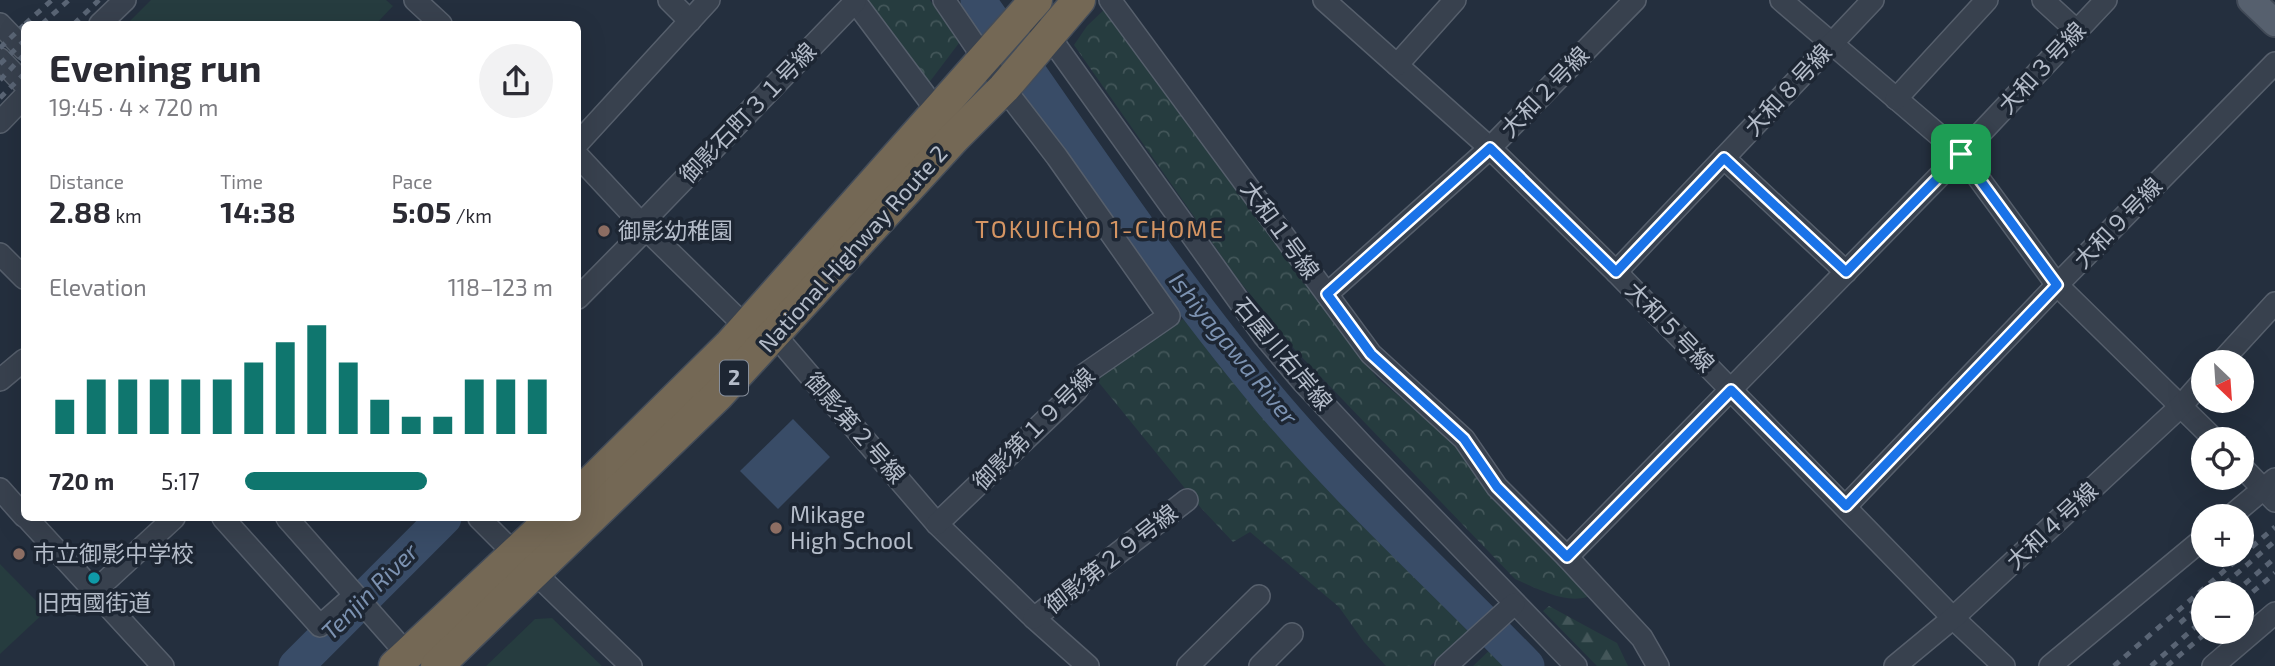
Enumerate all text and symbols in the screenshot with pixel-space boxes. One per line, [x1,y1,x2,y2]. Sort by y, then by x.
street label: 大和３号線 [1992,16,2091,119]
street label: 御影石町３１号線 [673,36,821,188]
street label: 大和８号線 [1738,38,1837,141]
street label: 大和２号線 [1494,40,1594,142]
text: Evening run [49,44,262,90]
button: share [479,44,553,118]
text: 19:45 · 4 × 720 m [49,93,218,121]
pin [1931,124,1991,184]
icon: arrive [1942,135,1980,173]
street label: National Highway Route 2 [752,139,953,358]
text: Distance [49,170,124,193]
text: Time [220,170,263,193]
text: Pace [392,170,433,193]
street label: 大和９号線 [2067,171,2167,273]
street label: 大和１号線 [1236,175,1326,284]
text: 2.88 [49,193,111,229]
text: 14:38 [220,193,296,229]
text: 5:05 [392,193,451,229]
text: km [111,204,142,227]
text: /km [451,204,492,227]
district label: TOKUICHO 1-CHOME [975,214,1225,243]
place label: 御影幼稚園 [618,216,733,244]
marker: 御影幼稚園 [596,223,612,239]
water label: Ishiyagawa River [1164,266,1305,431]
text: Elevation [49,273,147,301]
text: 118–123 m [448,273,553,301]
street label: 大和５号線 [1621,275,1721,377]
street label: 石屋川右岸線 [1229,292,1339,415]
north arrow [2191,350,2254,413]
map controls [2191,350,2254,644]
road number: 2 [720,360,748,396]
street label: 御影第１９号線 [966,361,1100,495]
street label: 御影第２号線 [800,366,912,489]
button: locate [2191,427,2254,490]
text: 720 m [49,467,114,495]
text: 5:17 [161,467,200,495]
street label: 大和４号線 [2000,476,2103,575]
street label: 御影第２９号線 [1038,498,1182,619]
place label: Mikage High School [790,500,913,554]
button: + [2191,504,2254,567]
marker: Mikage High School [768,520,784,536]
water label: Tenjin River [315,536,424,645]
place label: 市立御影中学校 [33,539,194,567]
marker: 市立御影中学校 [11,546,27,562]
marker: 旧西國街道 [86,570,102,586]
button: − [2191,581,2254,644]
place label: 旧西國街道 [37,588,152,616]

